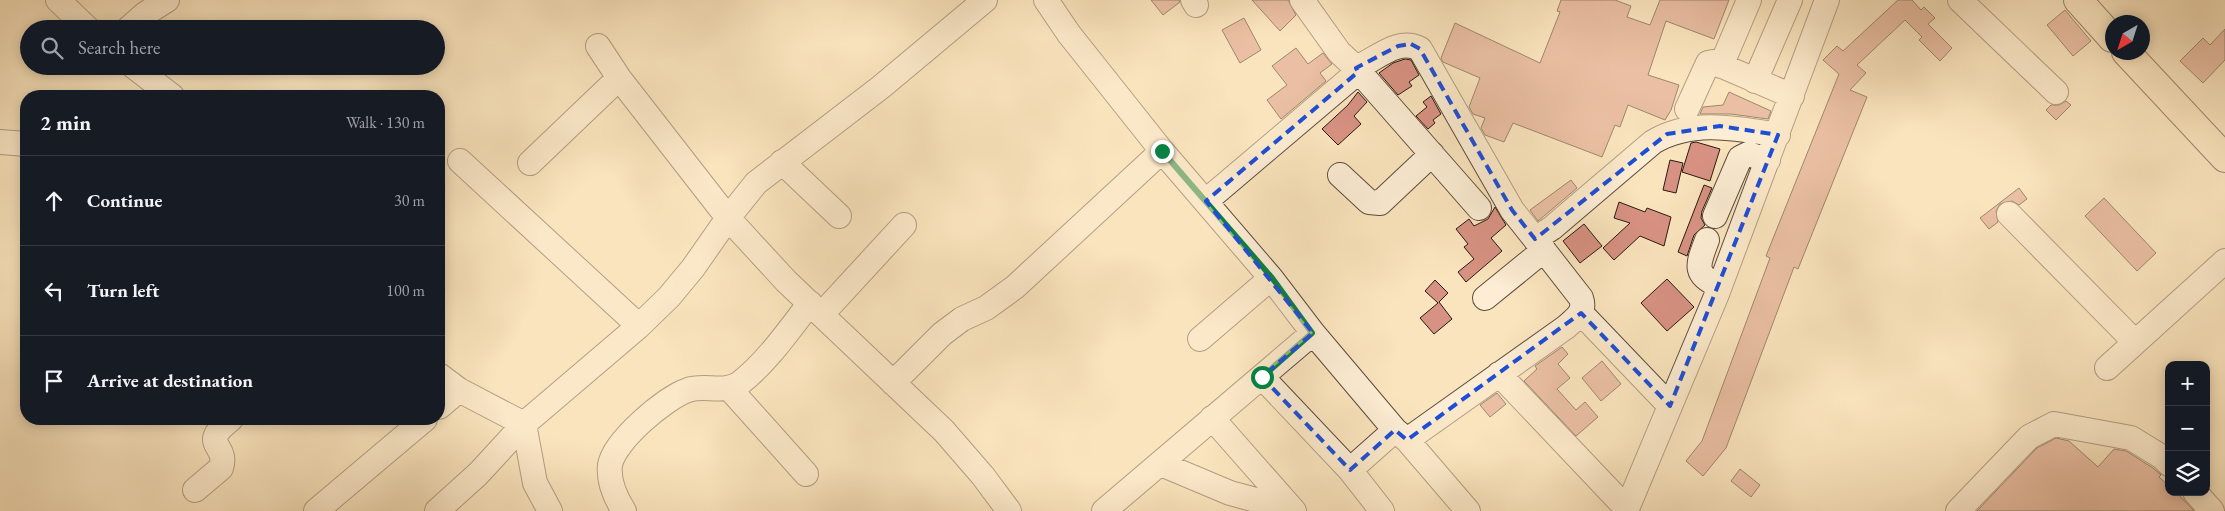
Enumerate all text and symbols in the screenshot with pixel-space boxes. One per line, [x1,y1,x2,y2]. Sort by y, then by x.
north arrow [2105,15,2150,60]
search box [20,20,445,75]
icon: search [38,34,66,62]
text: Search here [78,35,160,60]
text: 2 min [40,109,91,136]
text: Walk · 130 m [346,112,425,133]
route end [1151,140,1174,163]
icon: ahead [40,187,68,215]
text: Continue [87,188,162,213]
text: 30 m [394,190,425,211]
icon: left [40,277,68,305]
text: Turn left [87,278,159,303]
text: 100 m [386,280,425,301]
map controls [2165,361,2210,496]
button: + [2165,361,2210,406]
route start [1251,366,1274,389]
icon: arrive [40,367,68,395]
text: Arrive at destination [87,368,253,393]
button: − [2165,406,2210,451]
button: layers [2165,451,2210,496]

